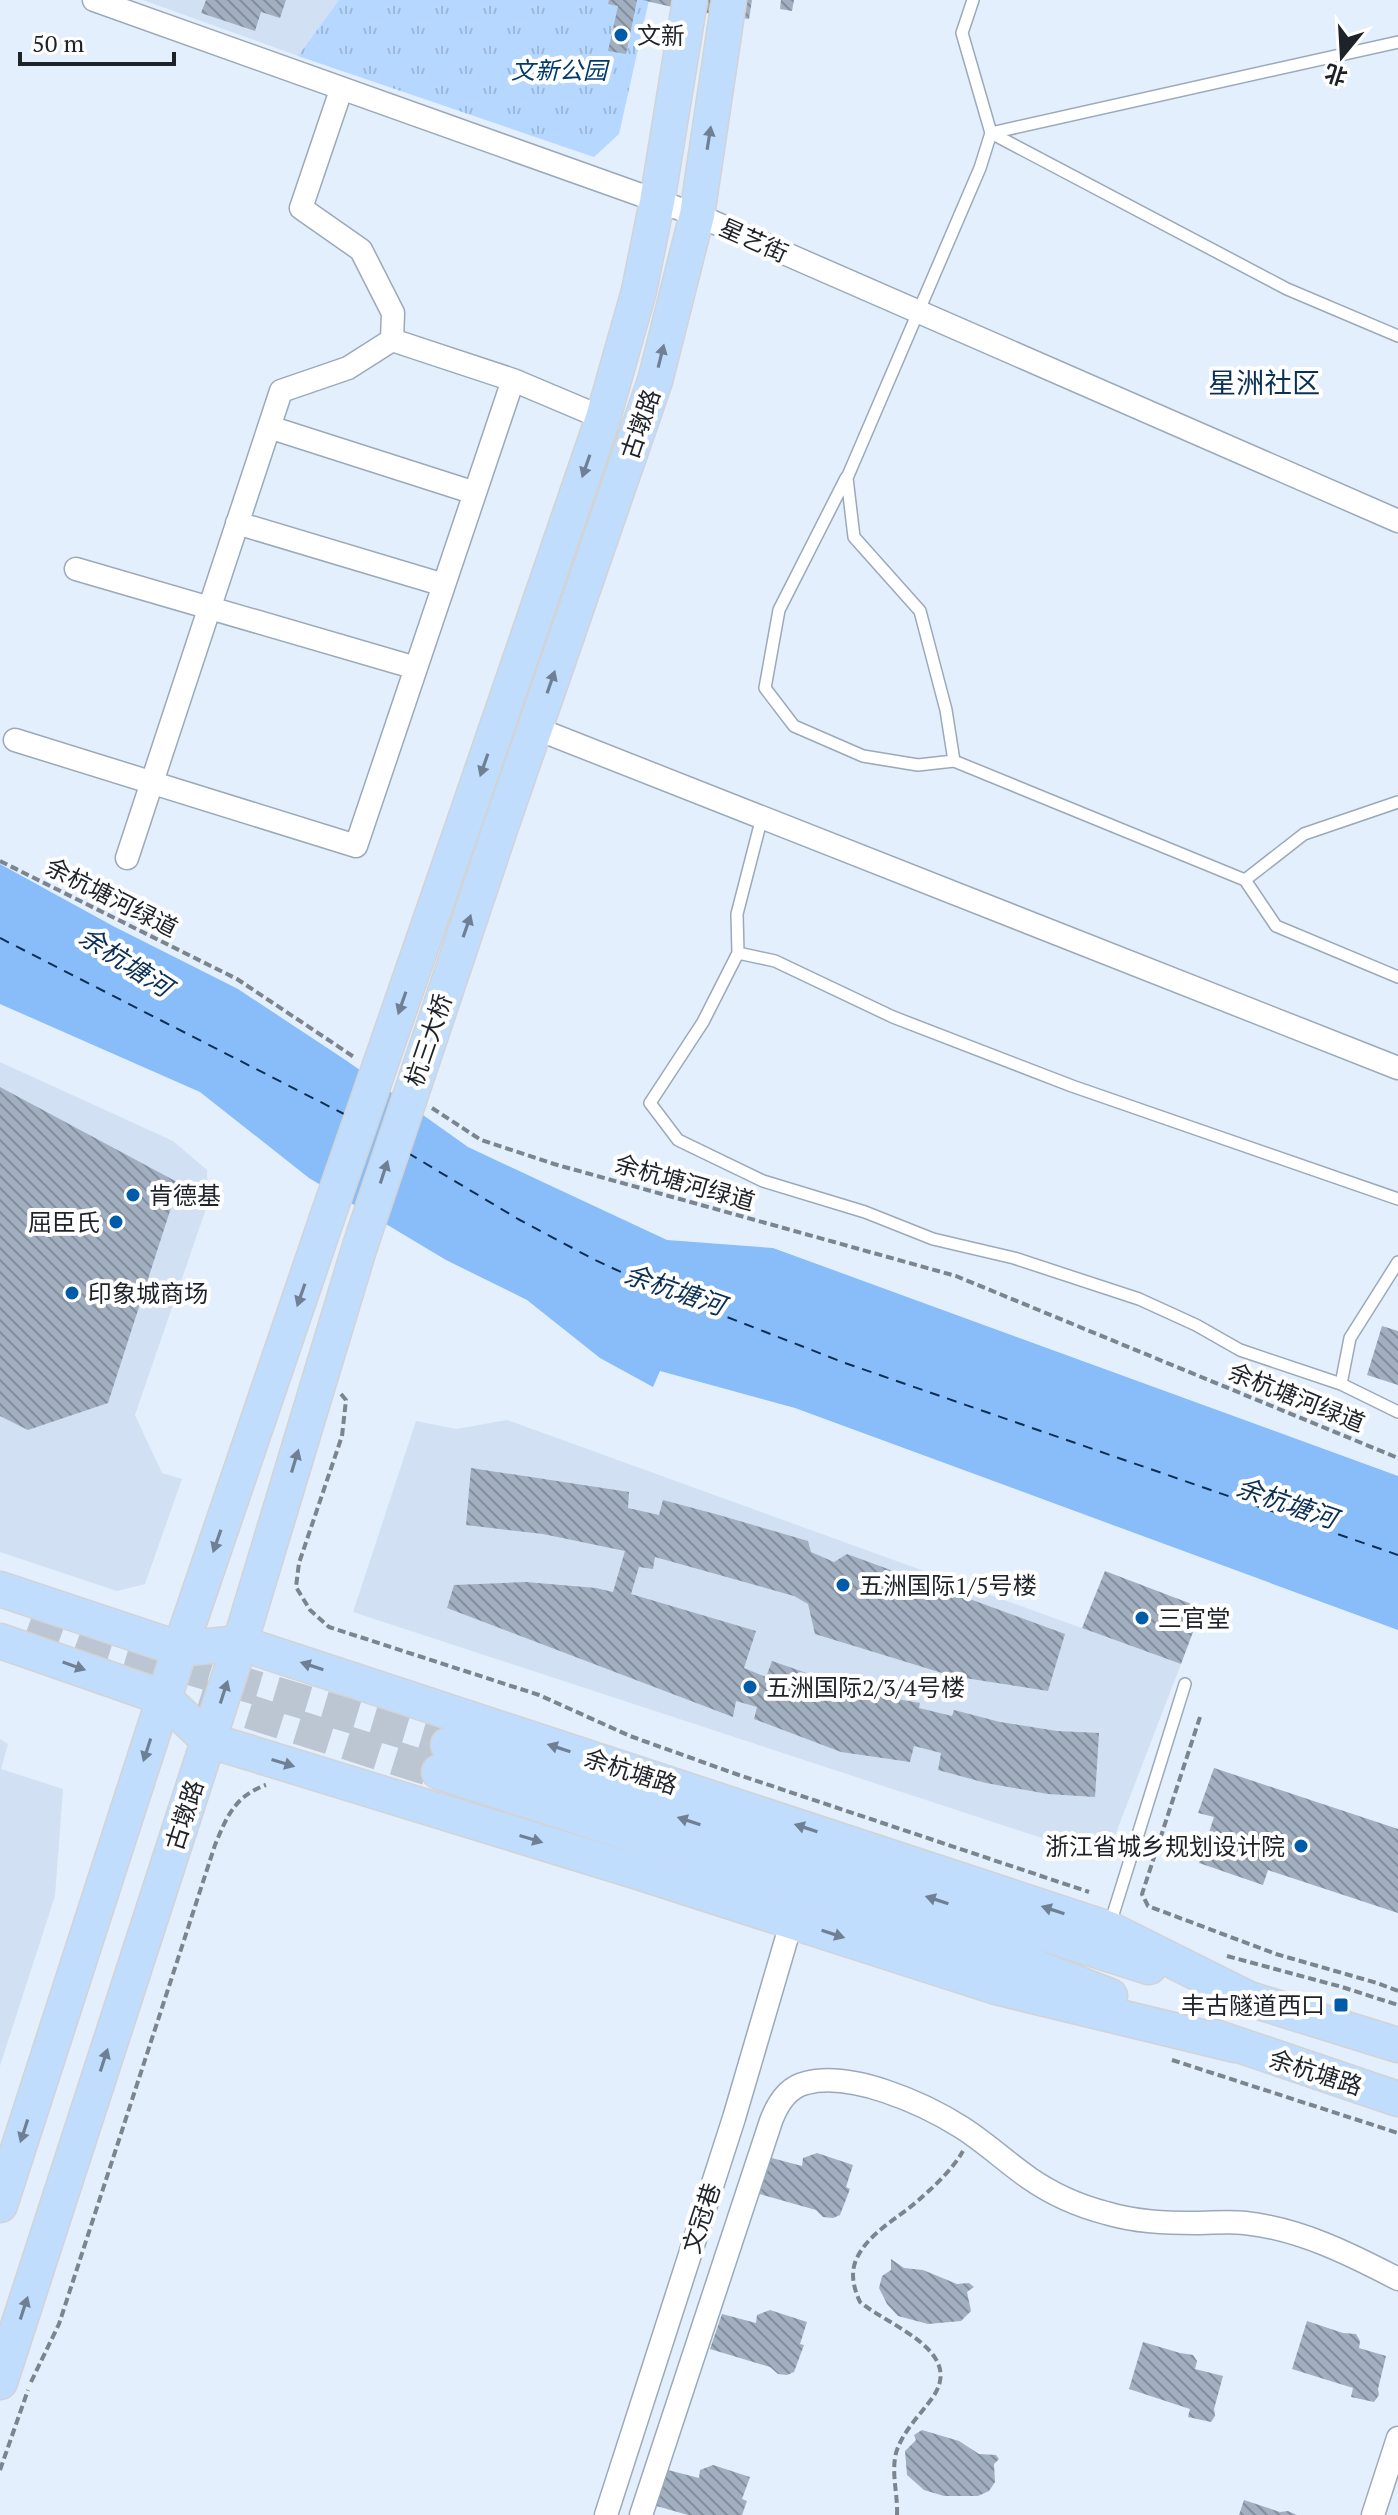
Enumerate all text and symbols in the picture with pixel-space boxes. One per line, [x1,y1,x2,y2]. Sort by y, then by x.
scale bar [20,16,174,66]
north arrow [1302,16,1382,96]
place label: 文新 [637,19,685,51]
marker: 文新 [612,26,630,44]
text: 50 m [32,27,84,59]
park label: 文新公园 [511,54,610,86]
text: 北 [1321,58,1351,93]
one-way arrow [703,125,715,150]
street label: 星艺街 [715,211,793,269]
one-way arrow [656,343,668,368]
district label: 星洲社区 [1208,364,1320,401]
street label: 古墩路 [613,385,667,463]
one-way arrow [580,454,592,478]
one-way arrow [546,670,558,694]
one-way arrow [477,753,489,777]
street label: 余杭塘河绿道 [41,850,183,944]
one-way arrow [462,914,474,938]
water label: 余杭塘河 [73,918,183,1006]
street label: 杭三大桥 [397,989,459,1091]
one-way arrow [395,991,407,1015]
street label: 余杭塘河绿道 [611,1147,759,1217]
one-way arrow [379,1160,391,1184]
place label: 肯德基 [149,1179,221,1211]
marker: 肯德基 [124,1186,142,1204]
place label: 屈臣氏 [28,1206,100,1238]
marker: 屈臣氏 [107,1213,125,1231]
water label: 余杭塘河 [620,1256,734,1324]
place label: 印象城商场 [88,1277,208,1309]
one-way arrow [294,1283,306,1307]
marker: 印象城商场 [63,1284,81,1302]
street label: 余杭塘河绿道 [1224,1355,1370,1439]
one-way arrow [289,1449,302,1473]
water label: 余杭塘河 [1232,1469,1346,1537]
one-way arrow [211,1529,223,1553]
place label: 五洲国际1/5号楼 [859,1569,1037,1601]
marker: 五洲国际1/5号楼 [834,1576,852,1594]
place label: 三官堂 [1158,1602,1230,1634]
marker: 三官堂 [1133,1609,1151,1627]
one-way arrow [62,1660,86,1672]
one-way arrow [299,1660,323,1672]
place label: 五洲国际2/3/4号楼 [766,1671,965,1703]
marker: 五洲国际2/3/4号楼 [741,1678,759,1696]
one-way arrow [218,1679,231,1703]
one-way arrow [141,1738,153,1762]
one-way arrow [547,1741,571,1753]
street label: 余杭塘路 [580,1741,682,1801]
one-way arrow [271,1757,295,1770]
street label: 古墩路 [158,1776,210,1854]
one-way arrow [676,1814,700,1827]
one-way arrow [794,1821,818,1833]
place label: 浙江省城乡规划设计院 [1045,1830,1285,1862]
one-way arrow [520,1833,544,1846]
marker: 浙江省城乡规划设计院 [1292,1837,1310,1855]
one-way arrow [924,1893,948,1905]
one-way arrow [1040,1904,1064,1916]
one-way arrow [821,1928,845,1940]
place label: 丰古隧道西口 [1181,1989,1325,2021]
marker: 丰古隧道西口 [1332,1996,1350,2014]
street label: 余杭塘路 [1265,2042,1367,2102]
one-way arrow [99,2048,111,2072]
one-way arrow [17,2119,30,2143]
street label: 文冠巷 [675,2179,727,2257]
one-way arrow [18,2295,31,2319]

